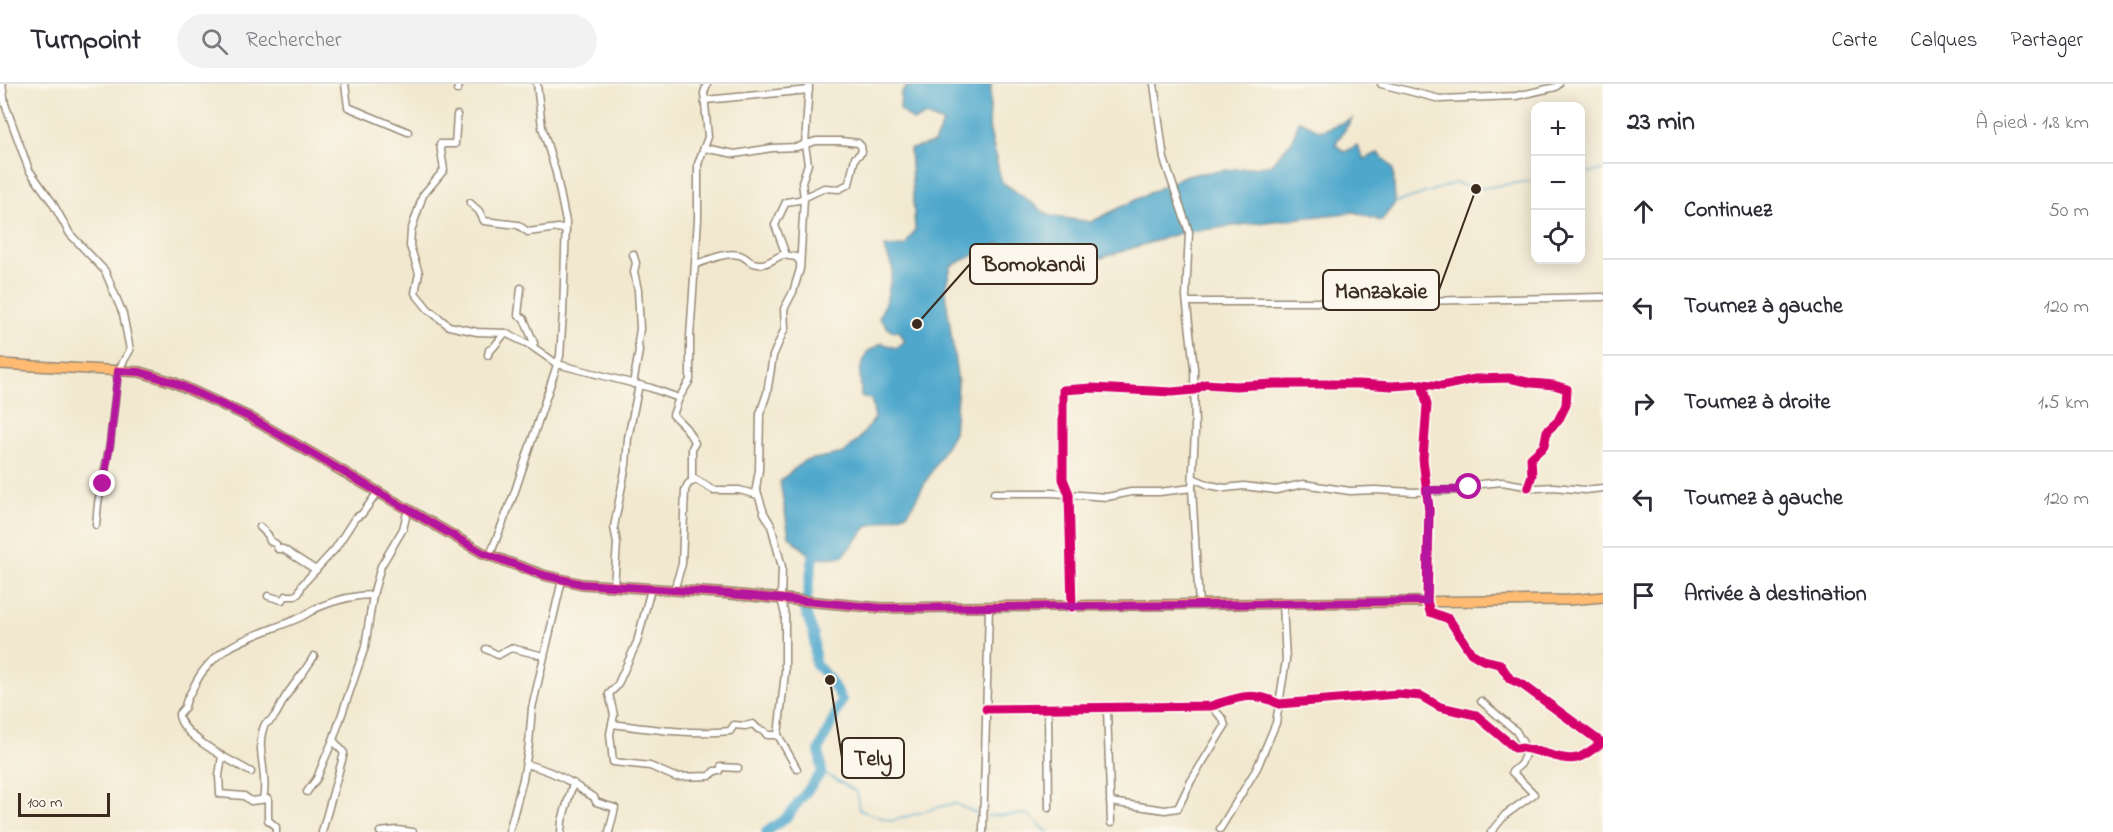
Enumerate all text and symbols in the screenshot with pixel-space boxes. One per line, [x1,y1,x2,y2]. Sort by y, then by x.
search box [177,14,597,68]
text: Turnpoint [30,21,141,62]
icon: search [198,25,231,58]
text: Rechercher [246,25,342,57]
text: Carte [1831,26,1877,56]
text: Calques [1910,26,1977,56]
text: Partager [2010,26,2083,56]
map controls [1531,102,1585,264]
button: + [1531,102,1585,156]
text: 23 min [1627,104,1695,142]
text: À pied · 1.8 km [1976,109,2089,138]
button: − [1531,156,1585,210]
icon: ahead [1627,195,1660,228]
text: Continuez [1684,195,1772,227]
text: 50 m [2048,197,2089,226]
button: locate [1531,210,1585,264]
callout: Bomokandi [970,244,1097,284]
text: Bomokandi [982,250,1085,282]
callout: Manzakaie [1323,270,1439,310]
text: Manzakaie [1335,277,1428,309]
icon: left [1627,291,1660,324]
text: Tournez à gauche [1684,291,1843,323]
text: 120 m [2044,293,2089,322]
icon: right [1627,387,1660,420]
text: Tournez à droite [1684,387,1830,419]
text: 1.5 km [2038,389,2089,418]
route end [89,470,115,496]
route start [1455,473,1481,499]
icon: left [1627,483,1660,516]
text: Tournez à gauche [1684,483,1843,515]
text: 120 m [2044,485,2089,514]
icon: arrive [1627,579,1660,612]
text: Arrivée à destination [1684,579,1867,611]
callout: Tely [842,738,904,778]
text: Tely [854,744,892,777]
scale bar [18,790,110,818]
text: 100 m [27,791,62,815]

